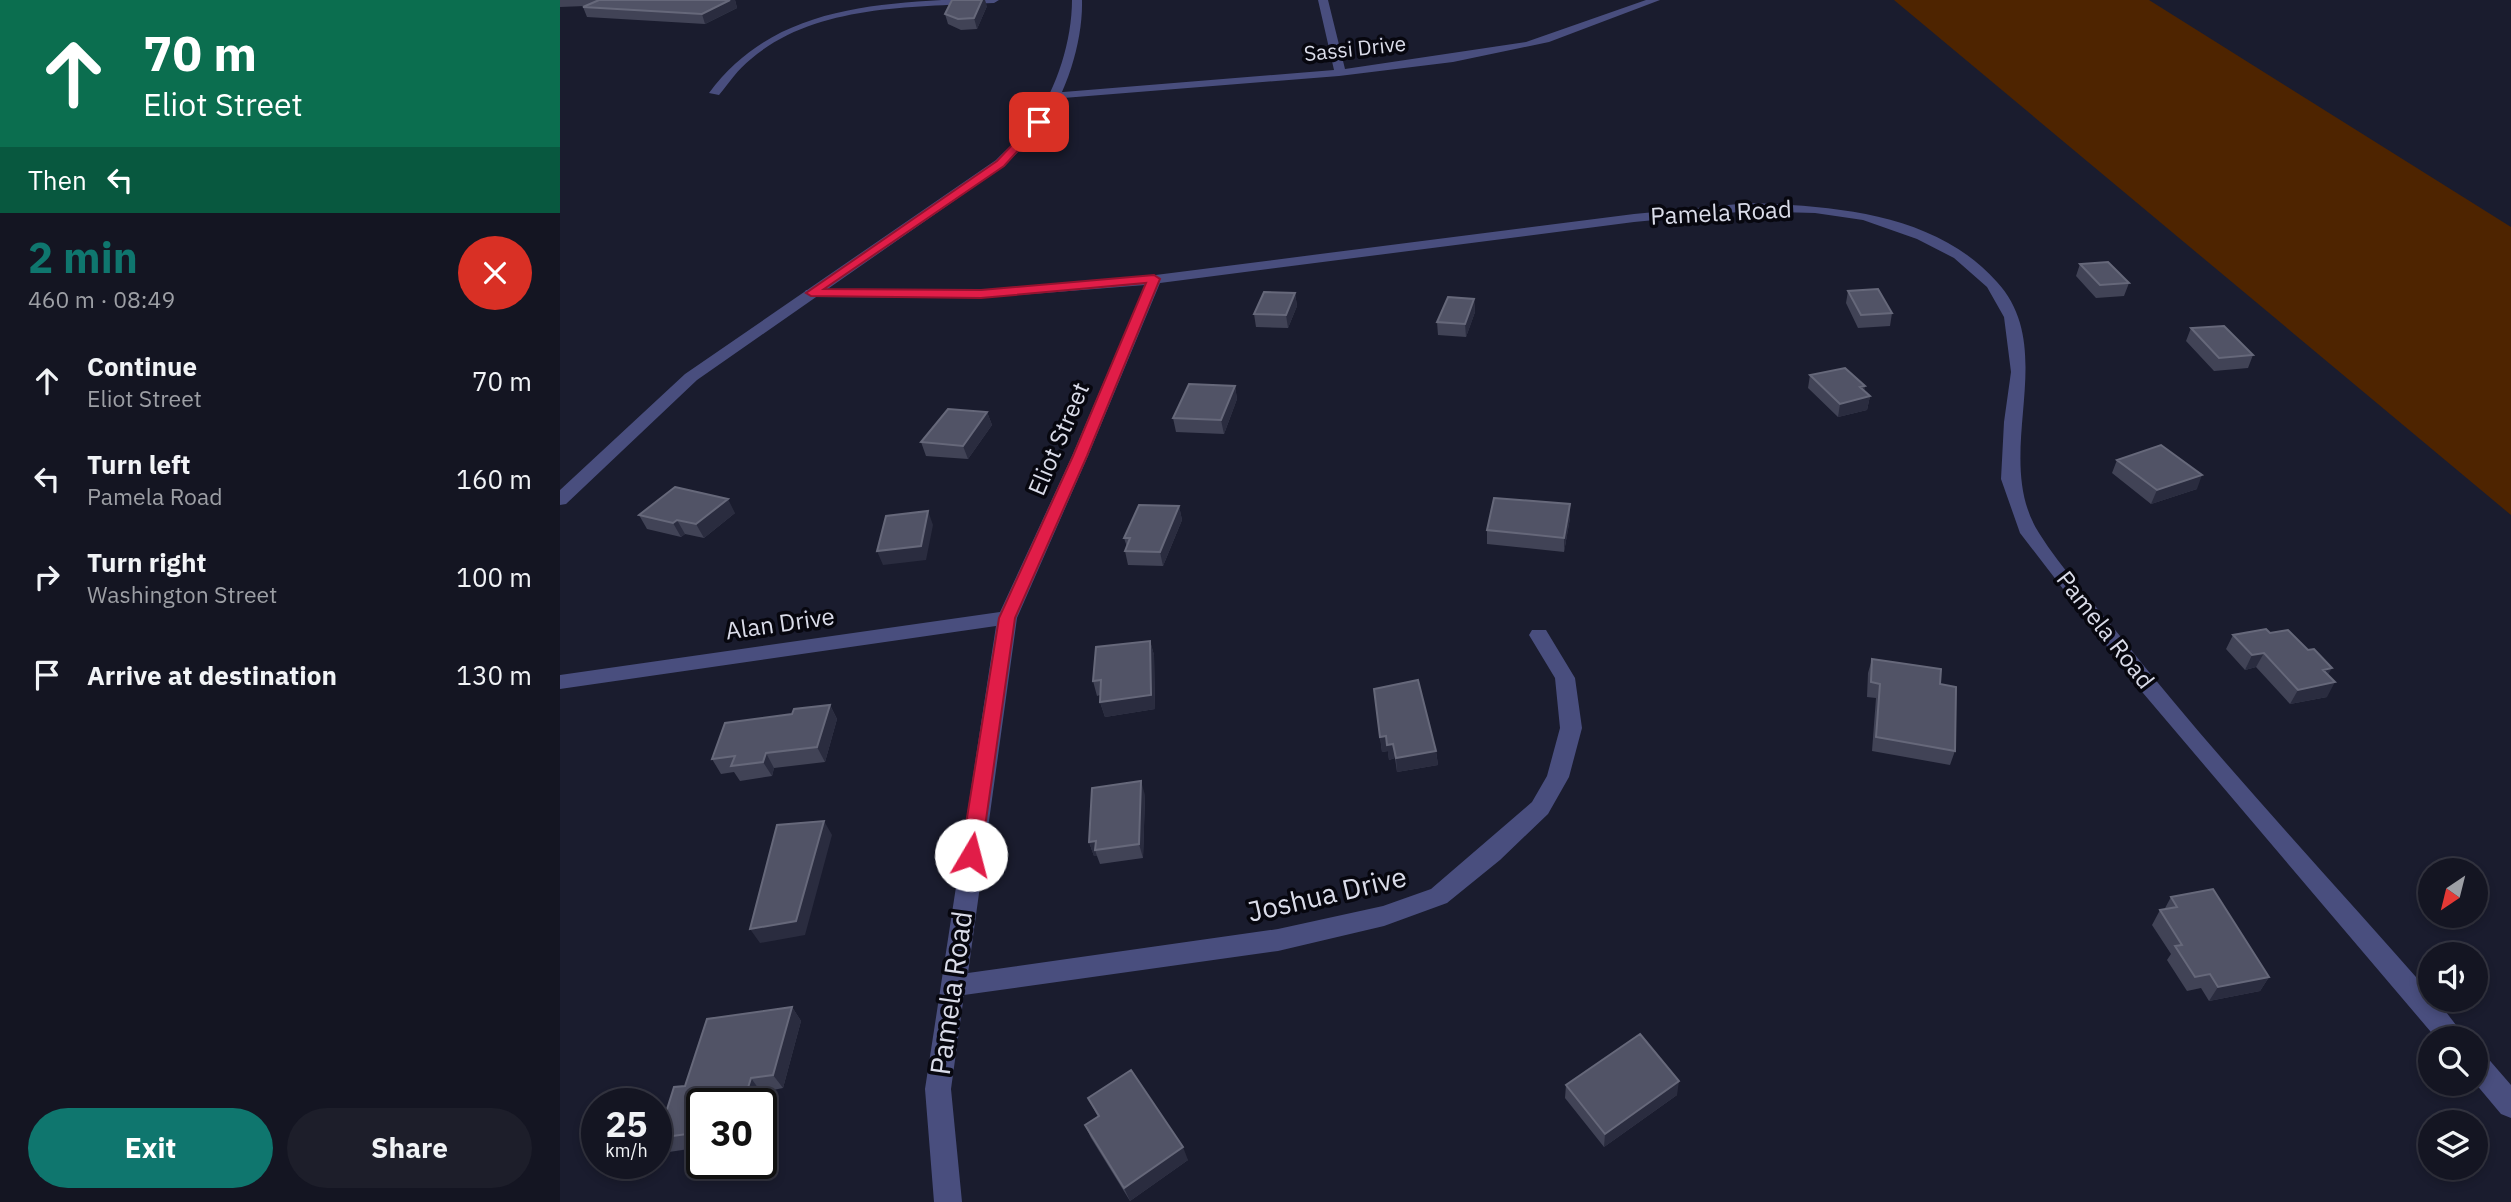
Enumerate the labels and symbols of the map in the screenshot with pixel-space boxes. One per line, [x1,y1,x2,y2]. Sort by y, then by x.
street label: Sassi Drive [1302,29,1407,67]
pin [1009,92,1069,152]
street label: Pamela Road [1649,192,1792,232]
street label: Eliot Street [1020,377,1096,500]
street label: Pamela Road [2050,564,2162,695]
street label: Alan Drive [723,600,836,646]
position arrow [934,818,1008,892]
street label: Joshua Drive [1244,857,1410,930]
north arrow [2418,858,2488,928]
street label: Pamela Road [921,909,980,1077]
speed limit sign: 30 [686,1088,777,1179]

